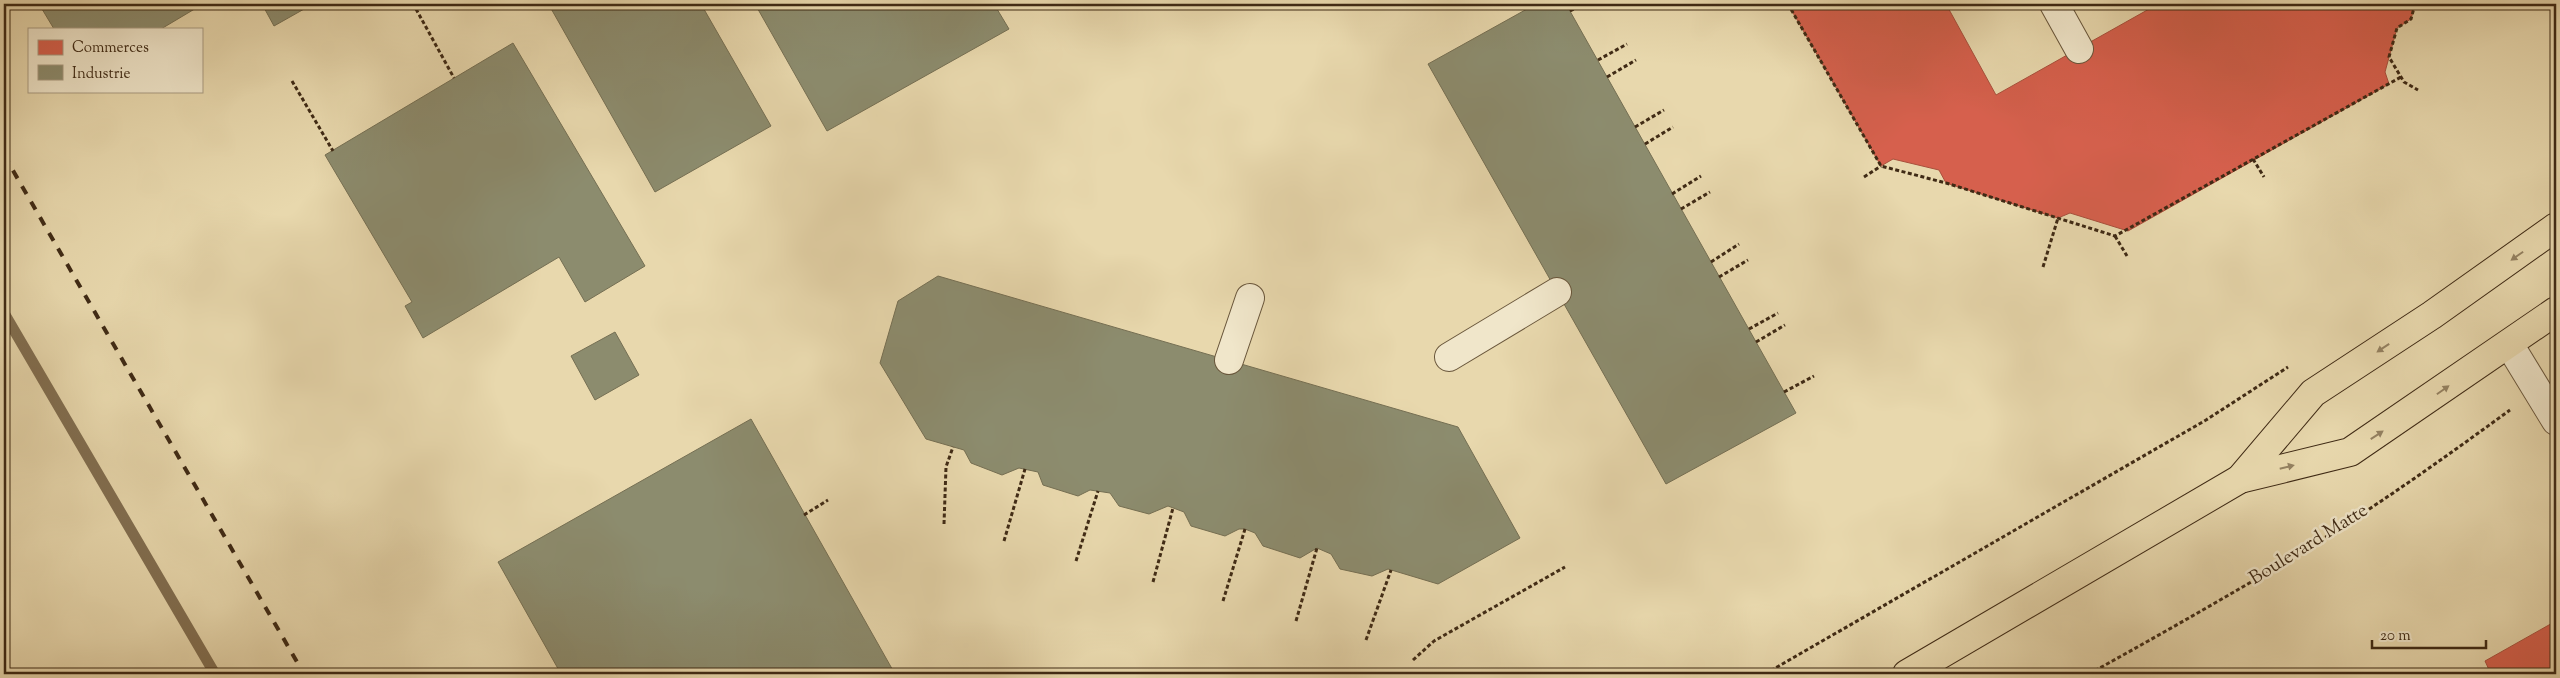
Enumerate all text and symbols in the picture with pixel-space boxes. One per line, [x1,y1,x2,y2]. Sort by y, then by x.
legend [28,28,202,92]
text: Commerces [72,38,149,59]
text: Industrie [72,64,130,85]
one-way arrow [2510,251,2523,261]
one-way arrow [2376,343,2390,353]
one-way arrow [2436,385,2450,395]
one-way arrow [2370,430,2383,439]
one-way arrow [2279,463,2294,471]
street label: Boulevard Matte [2245,498,2374,592]
scale bar [2372,618,2486,650]
text: 20 m [2380,626,2411,647]

